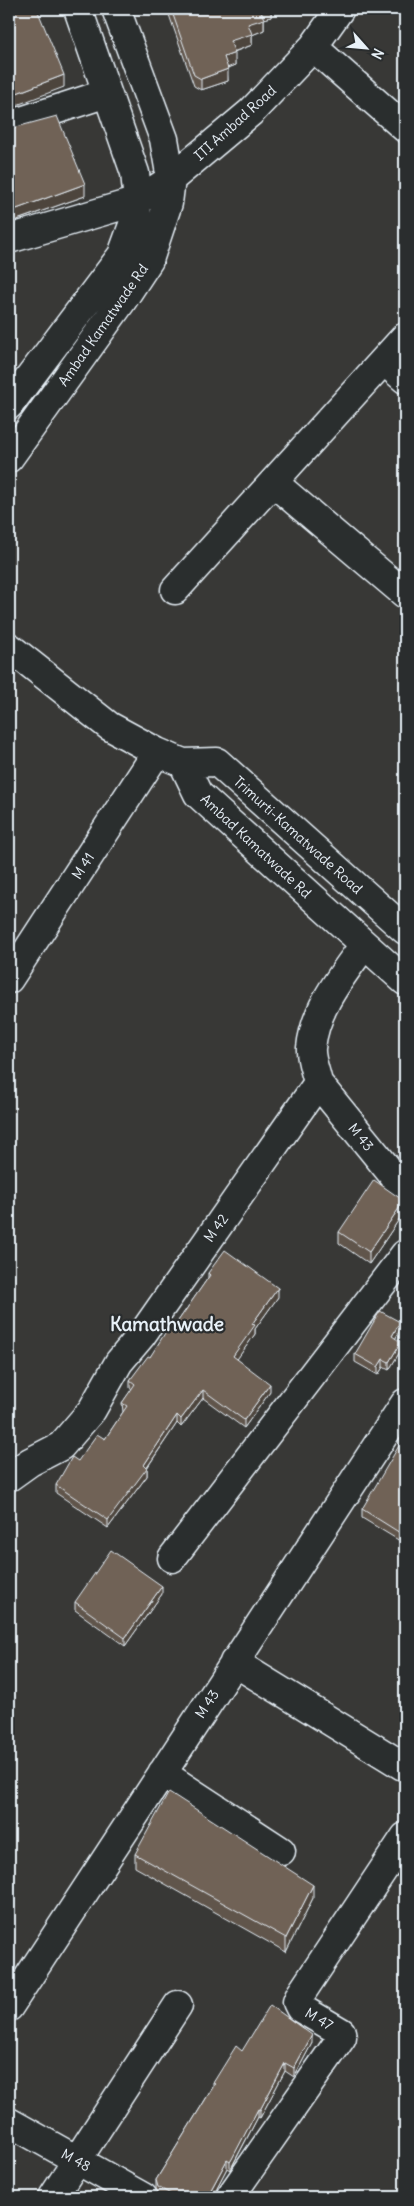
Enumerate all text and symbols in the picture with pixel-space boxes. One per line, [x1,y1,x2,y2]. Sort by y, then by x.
north arrow [342,22,392,72]
text: N [367,46,388,62]
street label: ITI Ambad Road [190,81,280,165]
street label: Ambad Kamatwade Rd [54,260,152,390]
street label: Trimurti-Kamatwade Road [230,772,366,898]
street label: Ambad Kamatwade Rd [197,790,315,902]
street label: M 41 [68,849,98,883]
street label: M 43 [344,1119,378,1155]
street label: M 42 [200,1210,232,1246]
district label: Kamathwade [110,1312,224,1336]
street label: M 43 [191,1686,223,1722]
street label: M 47 [302,2004,336,2034]
street label: M 48 [58,2145,94,2175]

